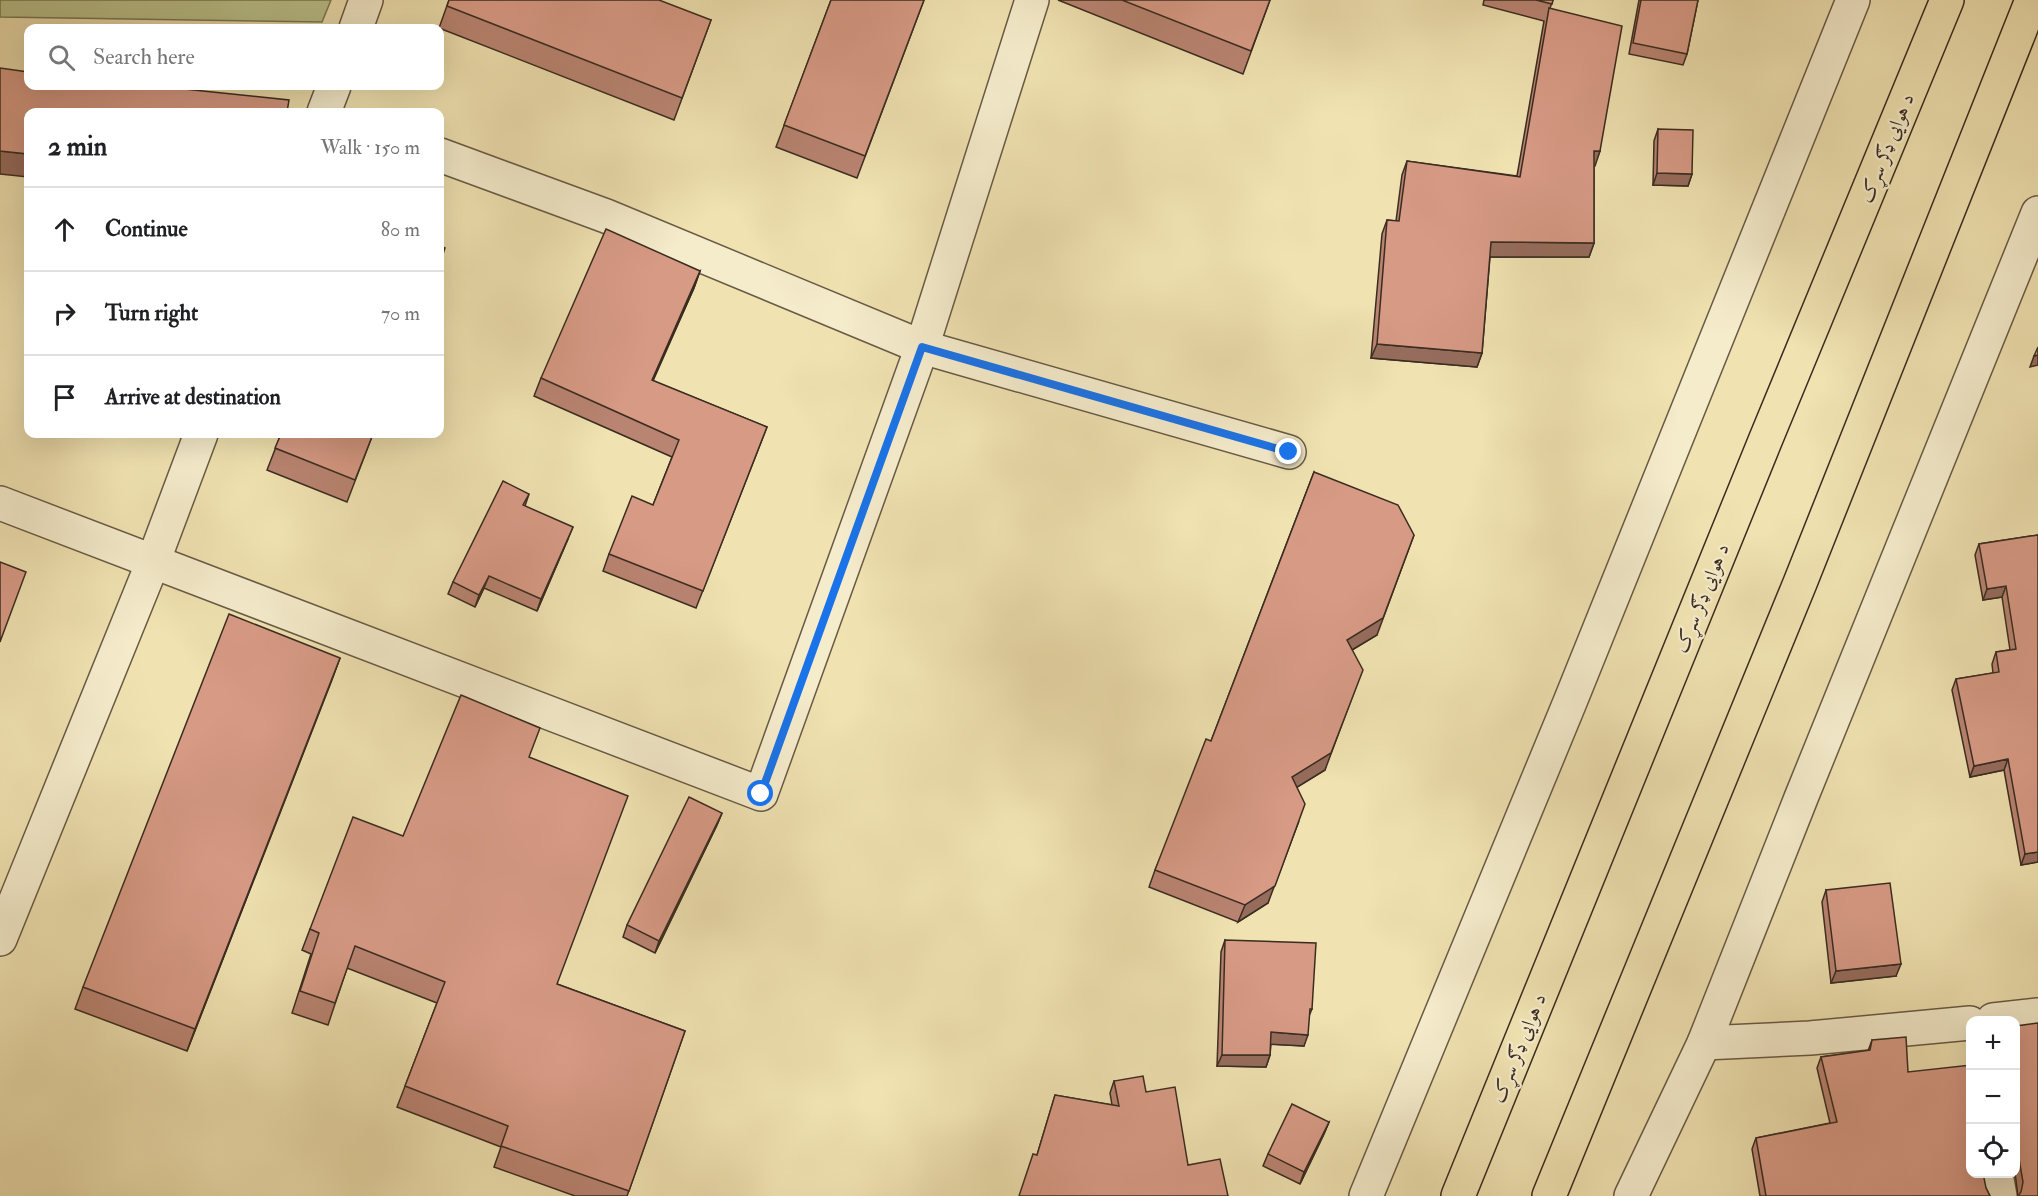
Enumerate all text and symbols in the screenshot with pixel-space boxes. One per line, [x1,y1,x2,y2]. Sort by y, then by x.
search box [24,24,444,90]
icon: search [45,41,78,74]
text: Search here [93,43,195,71]
street label: د هوایی ډګر سړک [1853,90,1922,208]
text: 2 min [48,131,107,163]
text: Walk · 150 m [320,135,420,160]
icon: ahead [48,213,81,246]
text: Continue [105,215,188,243]
text: 80 m [381,217,420,242]
icon: right [48,297,81,330]
text: Turn right [105,299,198,327]
text: 70 m [381,301,420,326]
icon: arrive [48,381,81,414]
text: Arrive at destination [105,383,281,411]
route end [1275,438,1301,464]
street label: د هوایی ډګر سړک [1668,540,1737,658]
route start [747,780,773,806]
street label: د هوایی ډګر سړک [1485,990,1554,1108]
map controls [1966,1016,2020,1178]
button: + [1966,1016,2020,1070]
button: − [1966,1070,2020,1124]
button: locate [1966,1124,2020,1178]

